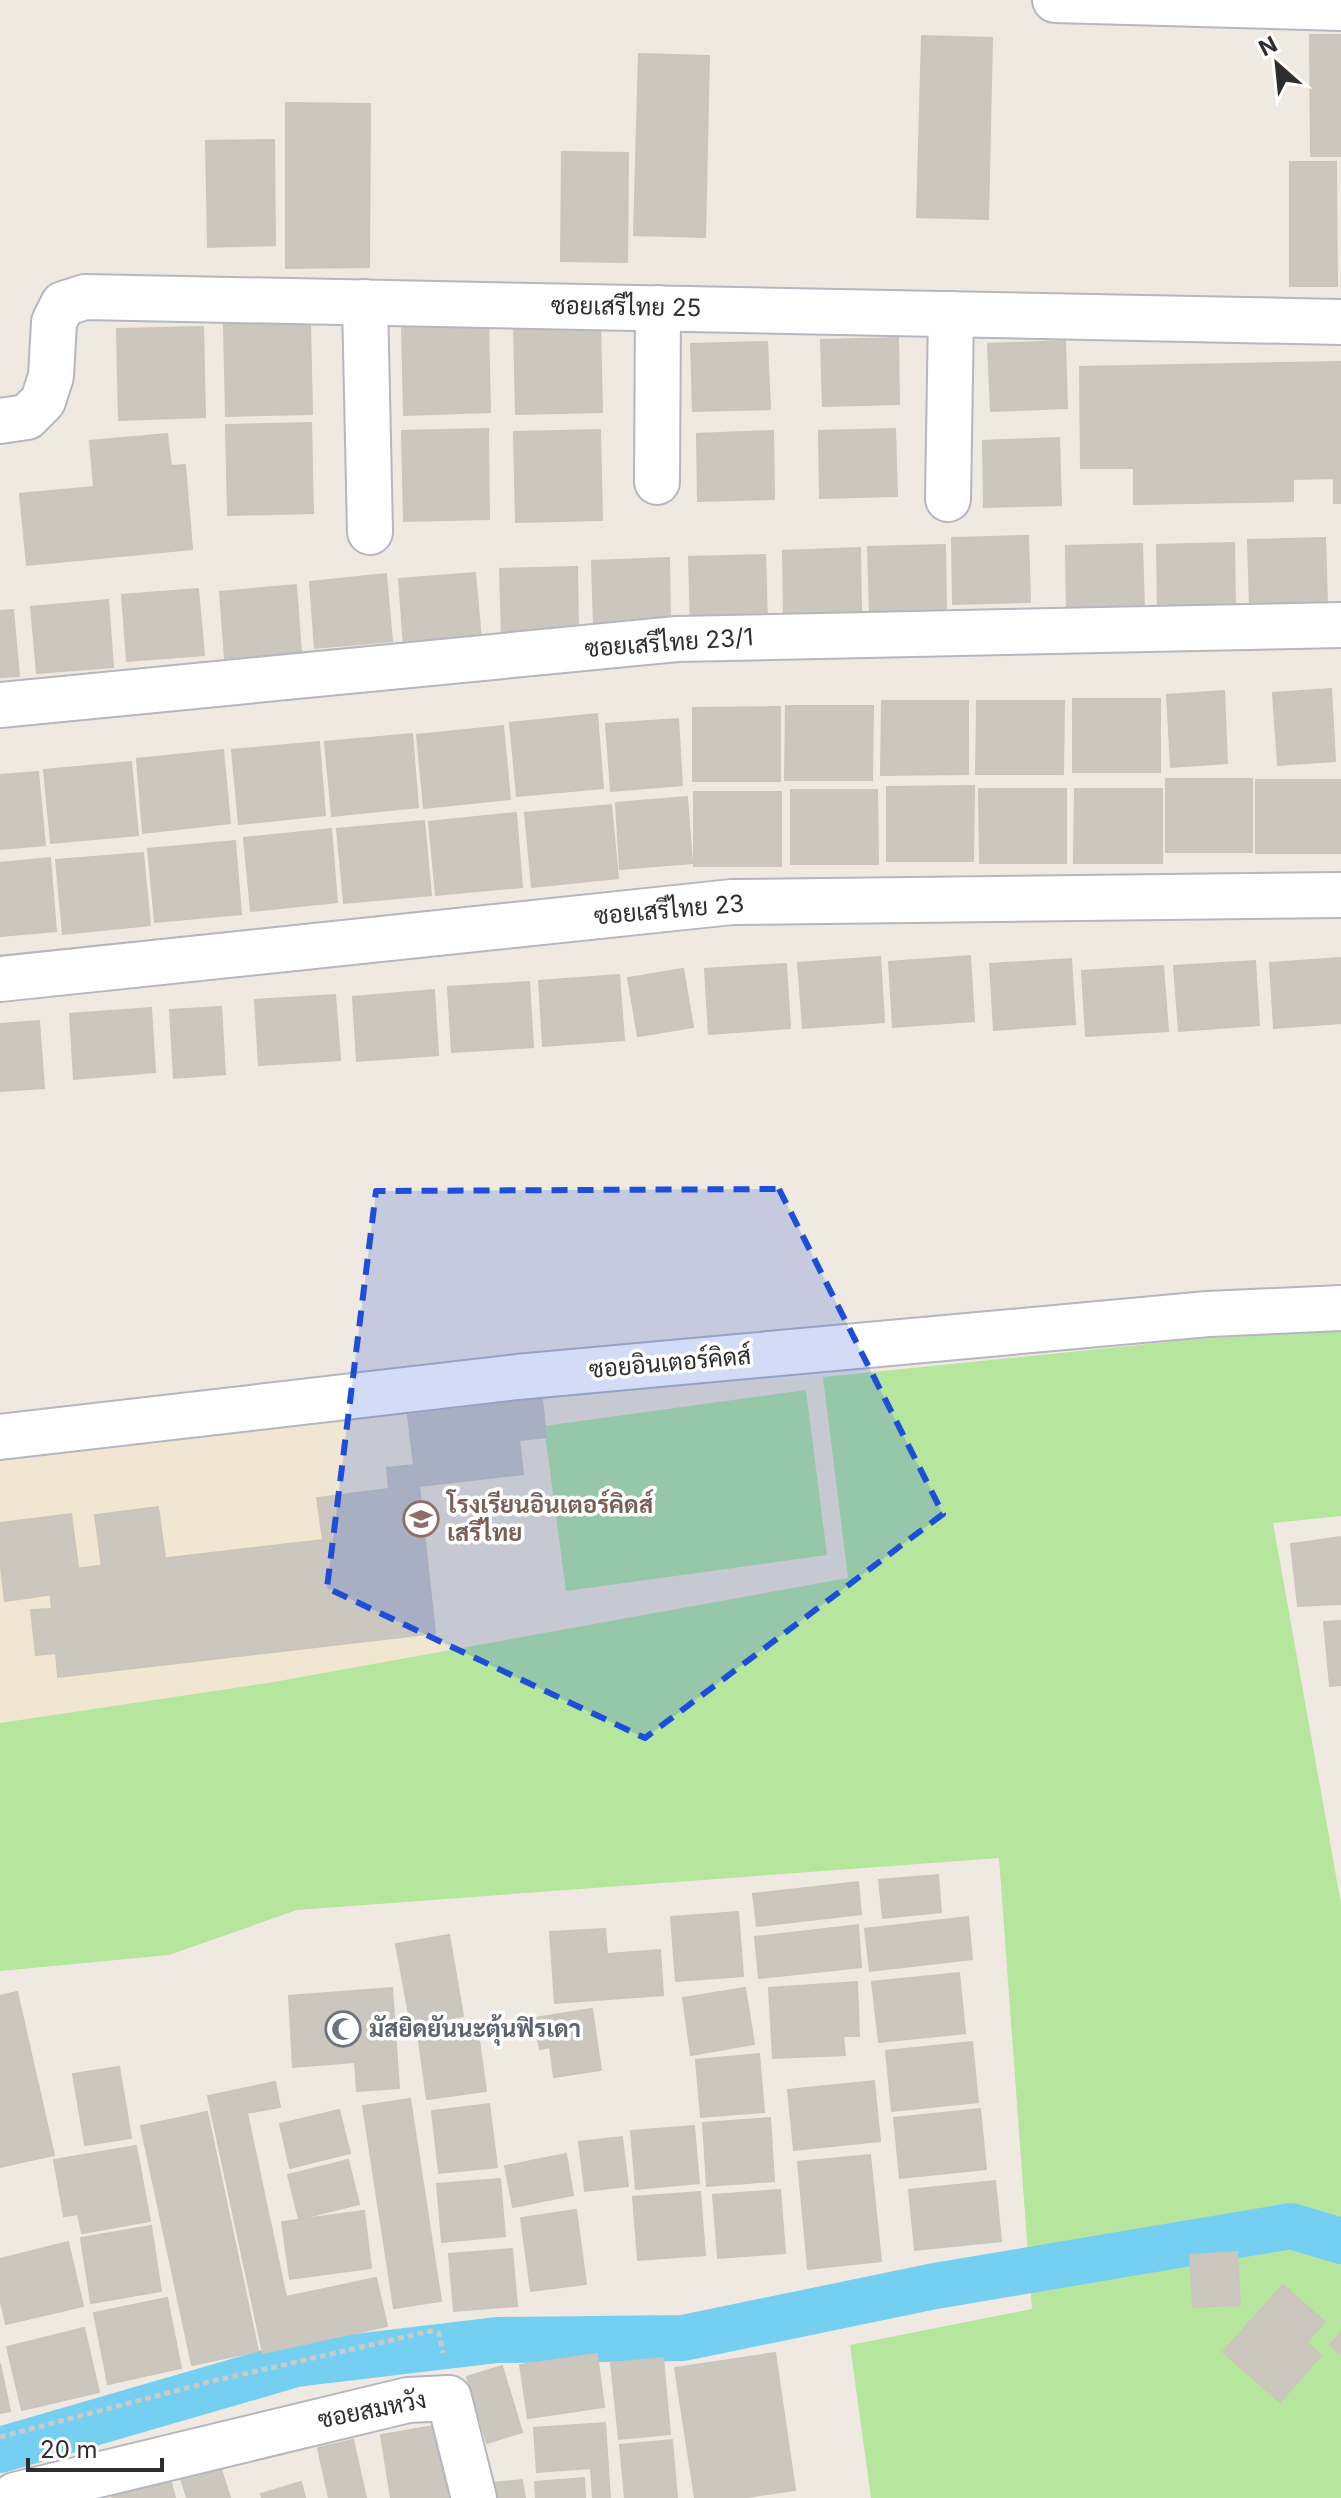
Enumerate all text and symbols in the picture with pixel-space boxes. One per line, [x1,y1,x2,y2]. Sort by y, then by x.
north arrow [1237,24,1317,104]
text: N [1255,31,1281,62]
street label: ซอยเสรีไทย 25 [551,290,701,322]
street label: ซอยเสรีไทย 23/1 [584,621,754,663]
street label: ซอยเสรีไทย 23 [593,887,745,931]
street label: ซอยอินเตอร์คิดส์ [588,1340,752,1384]
place label: โรงเรียนอินเตอร์คิดส์ เสรีไทย [445,1489,654,1547]
school or university icon: โรงเรียนอินเตอร์คิดส์ เสรีไทย [402,1500,440,1538]
mosque icon: มัสยิดยันนะตุ้นฟิรเดา [324,2010,362,2048]
place label: มัสยิดยันนะตุ้นฟิรเดา [369,2013,581,2046]
street label: ซอยสมหวัง [315,2385,429,2434]
scale bar [28,2422,162,2472]
text: 20 m [40,2435,98,2464]

